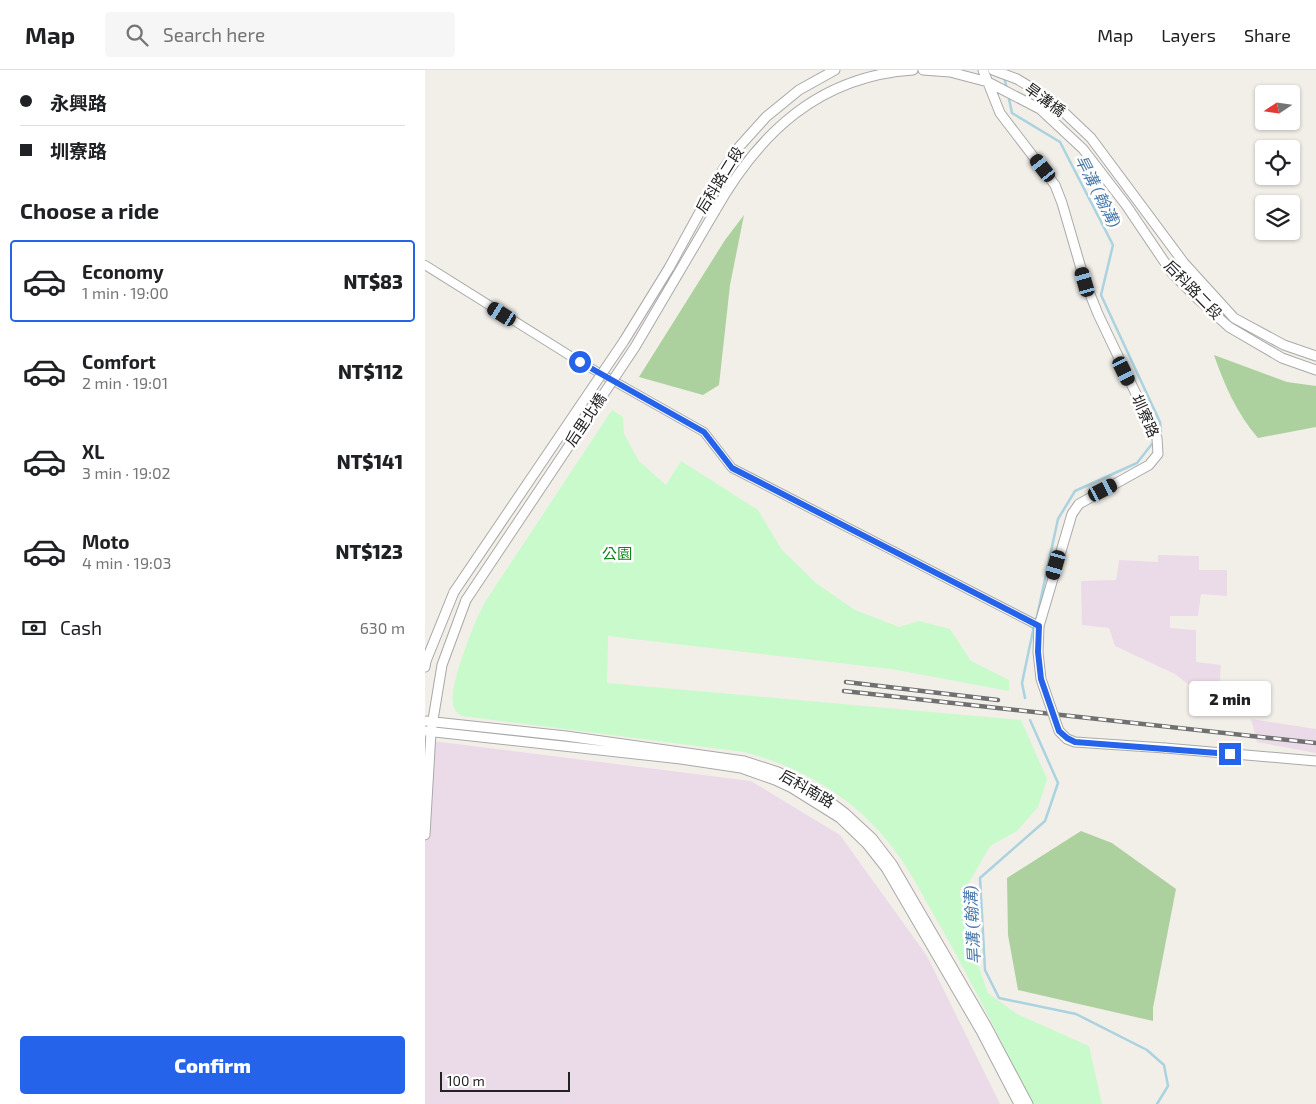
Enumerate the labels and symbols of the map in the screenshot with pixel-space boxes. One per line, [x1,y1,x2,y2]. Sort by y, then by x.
street label: 旱溝橋 [1022,79,1069,120]
north arrow [1255,85,1300,130]
street label: 后科路二段 [692,143,747,216]
water label: 旱溝 (翰溝) [1072,151,1125,231]
car [1027,152,1058,184]
street label: 后科路二段 [1161,256,1226,323]
car [1073,266,1096,298]
car [485,300,518,328]
route start [569,351,591,373]
car [1110,354,1137,388]
street label: 后里北橋 [561,390,609,449]
street label: 圳寮路 [1129,391,1163,440]
car [1086,477,1119,503]
park label: 公園 [602,544,632,562]
car [1044,549,1067,581]
callout: 2 min [1189,682,1271,716]
route end [1219,743,1241,765]
street label: 后科南路 [777,765,838,811]
water label: 旱溝 (翰溝) [960,885,983,965]
scale bar [440,1069,570,1092]

